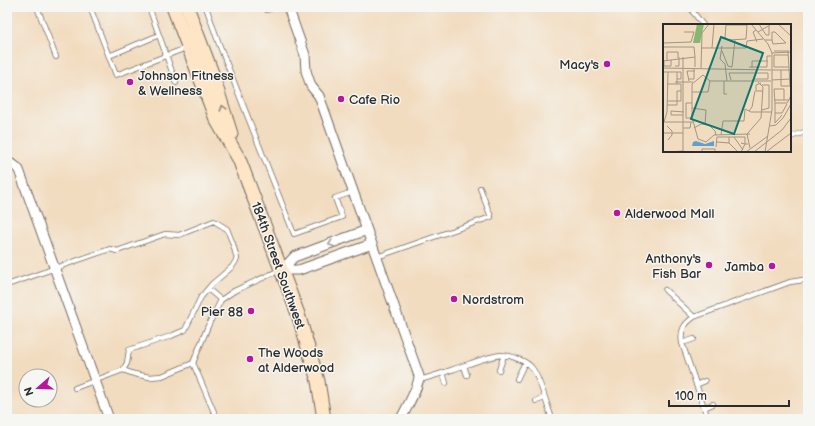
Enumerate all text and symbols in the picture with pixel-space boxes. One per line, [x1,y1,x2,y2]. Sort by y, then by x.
inset map [663,24,791,152]
place label: Macy's [559,57,600,73]
marker: Macy's [602,59,612,69]
place label: Johnson Fitness & Wellness [138,68,234,99]
marker: Johnson Fitness & Wellness [125,77,135,87]
place label: Cafe Rio [349,92,400,108]
marker: Cafe Rio [336,94,346,104]
one-way arrow [219,105,228,112]
street label: 184th Street Southwest [248,200,309,331]
place label: Alderwood Mall [625,206,714,222]
marker: Alderwood Mall [612,208,622,218]
one-way arrow [327,239,334,247]
place label: Anthony's Fish Bar [645,251,702,282]
place label: Jamba [725,259,764,275]
marker: Anthony's Fish Bar [704,260,714,270]
marker: Jamba [767,261,777,271]
place label: Nordstrom [462,292,524,308]
marker: Nordstrom [449,294,459,304]
place label: Pier 88 [201,304,243,320]
marker: Pier 88 [246,306,256,316]
place label: The Woods at Alderwood [258,345,334,376]
marker: The Woods at Alderwood [245,354,255,364]
north arrow [18,368,58,408]
scale bar [669,382,789,408]
text: N [22,385,37,397]
text: 100 m [675,389,707,404]

